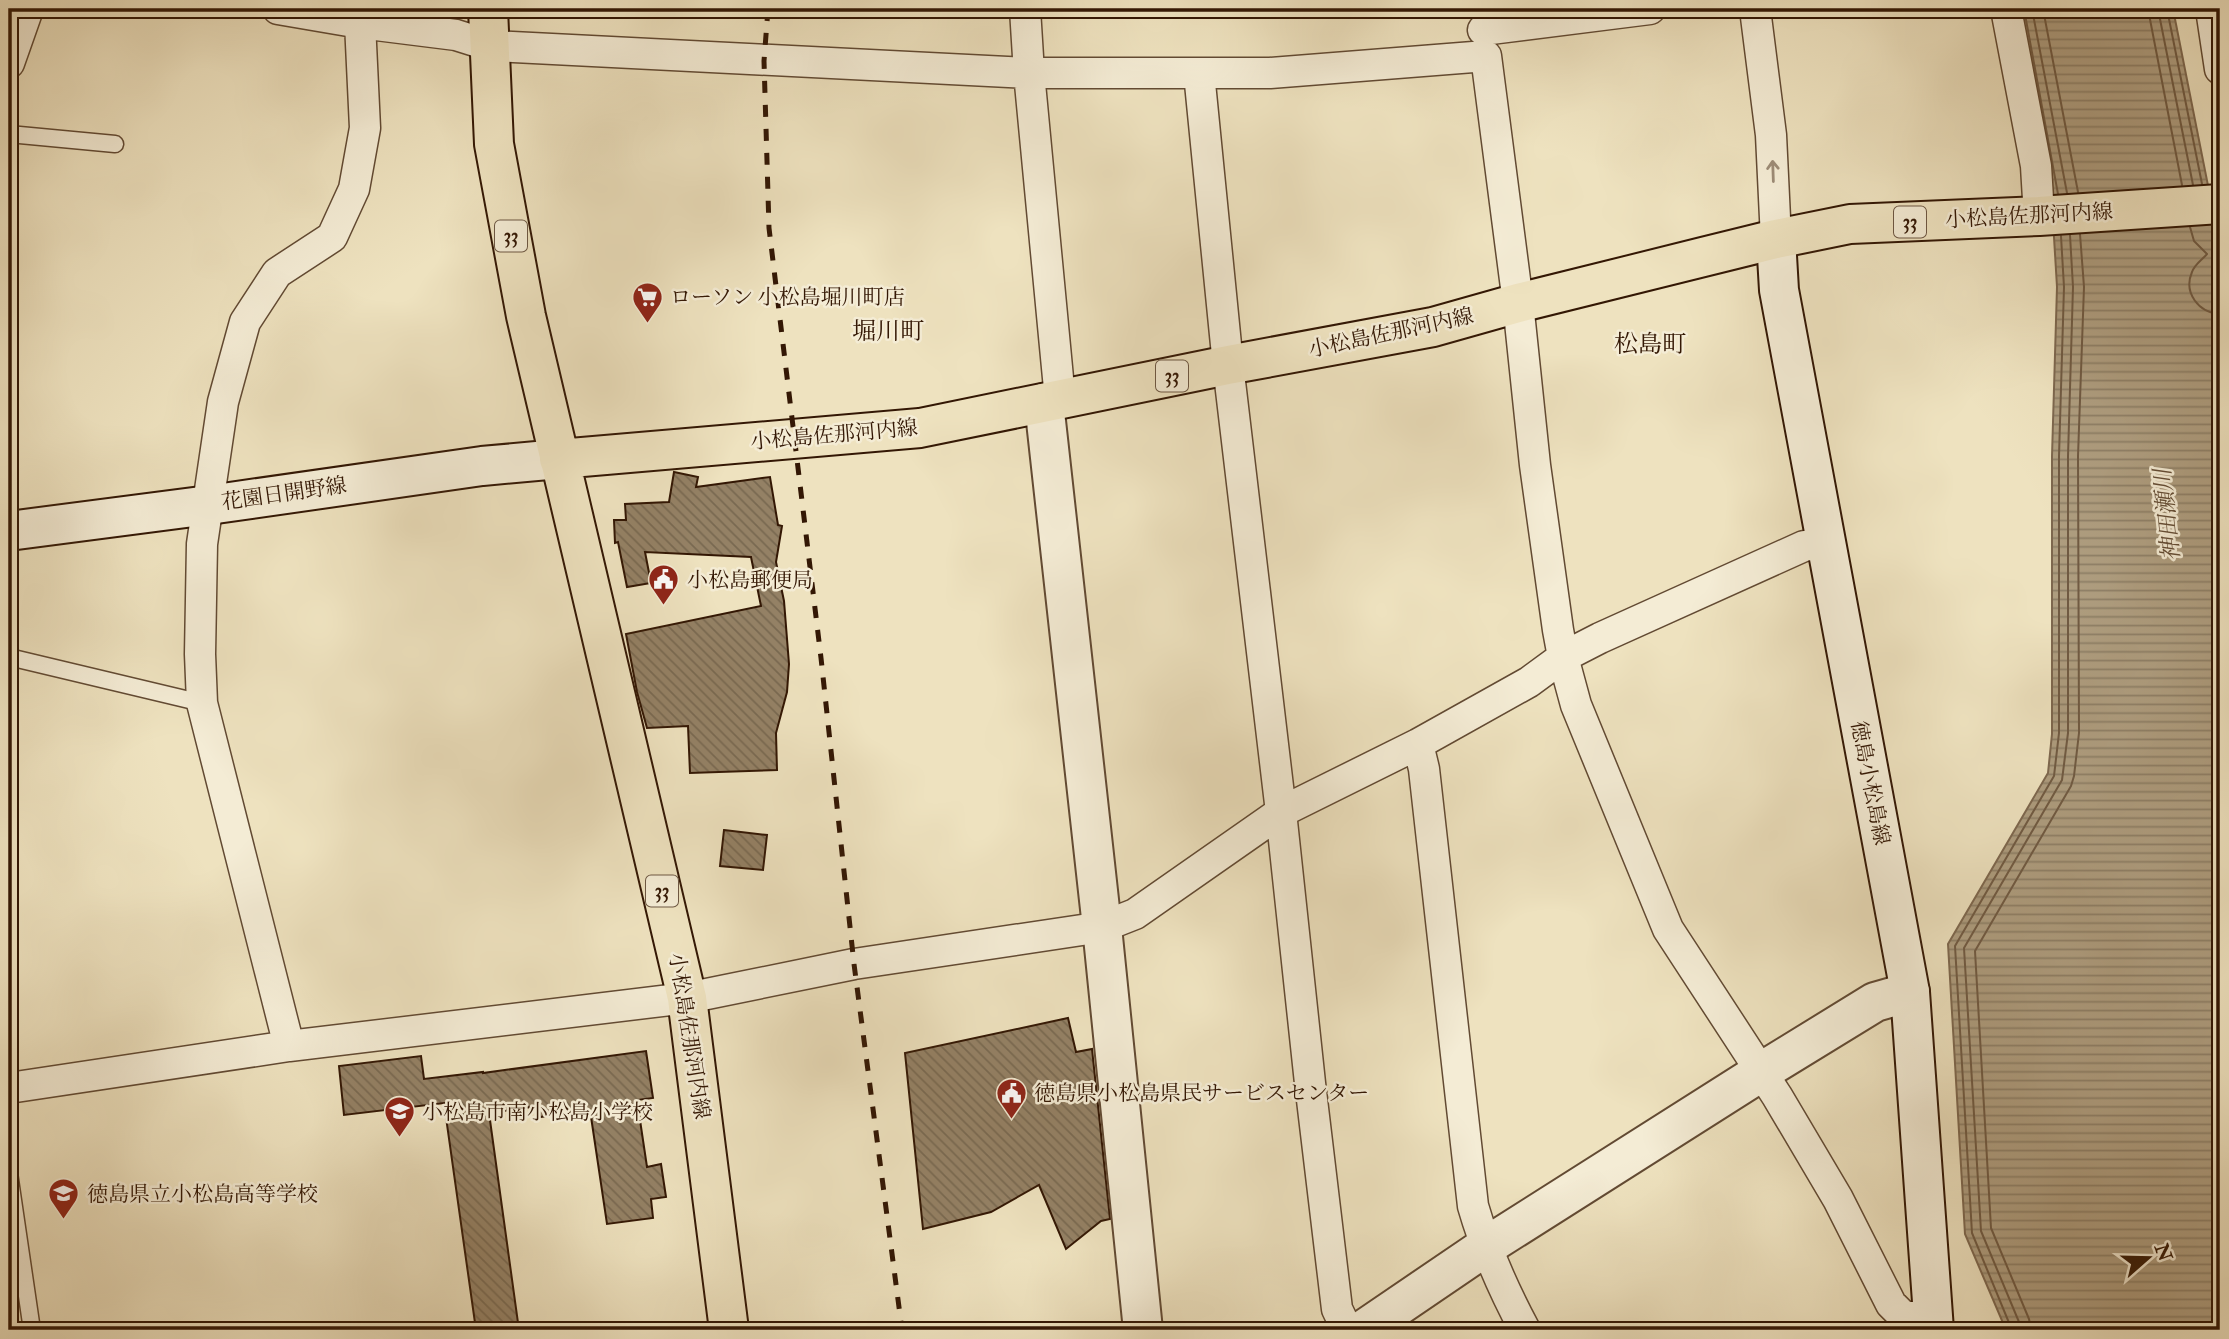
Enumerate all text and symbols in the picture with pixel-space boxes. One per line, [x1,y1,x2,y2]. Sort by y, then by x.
one-way arrow [1767,160,1780,183]
street label: 小松島佐那河内線 [1944,198,2114,234]
road number: 33 [1894,206,1926,238]
road number: 33 [495,220,527,252]
supermarket icon: ローソン 小松島堀川町店 [630,280,664,324]
place label: ローソン 小松島堀川町店 [670,284,905,311]
street label: 小松島佐那河内線 [1306,302,1476,364]
district label: 堀川町 [852,316,924,347]
district label: 松島町 [1614,329,1686,360]
road number: 33 [1156,360,1188,392]
street label: 小松島佐那河内線 [749,414,919,456]
water label: 神田瀬川 [2147,465,2186,562]
street label: 花園日開野線 [220,472,348,516]
public building icon: 小松島郵便局 [647,563,681,607]
place label: 小松島郵便局 [687,567,813,594]
street label: 徳島小松島線 [1845,719,1895,847]
road number: 33 [646,876,678,906]
street label: 小松島佐那河内線 [663,951,715,1121]
public building icon: 徳島県小松島県民サービスセンター [994,1076,1028,1120]
place label: 徳島県小松島県民サービスセンター [1034,1080,1369,1107]
school or university icon: 小松島市南小松島小学校 [382,1095,416,1139]
place label: 小松島市南小松島小学校 [422,1099,653,1126]
school or university icon: 徳島県立小松島高等学校 [47,1177,81,1221]
place label: 徳島県立小松島高等学校 [87,1181,318,1208]
north arrow [2114,1224,2184,1294]
text: N [2149,1239,2178,1266]

